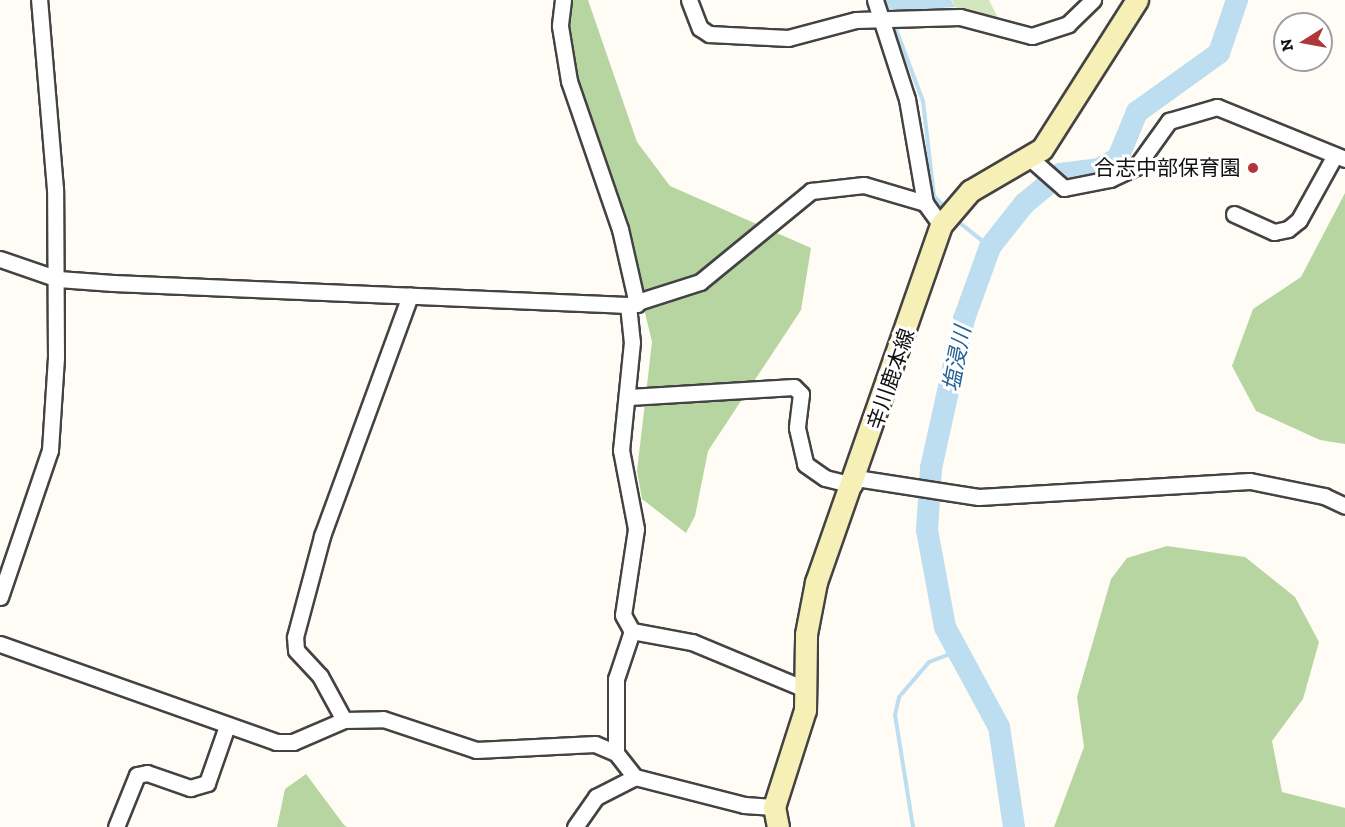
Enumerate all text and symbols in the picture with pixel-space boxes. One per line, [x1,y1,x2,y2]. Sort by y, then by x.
north arrow [1273,12,1333,72]
text: N [1276,37,1297,53]
place label: 合志中部保育園 [1094,155,1241,181]
marker: 合志中部保育園 [1246,161,1260,175]
water label: 塩浸川 [938,324,976,394]
street label: 辛川鹿本線 [862,325,920,433]

